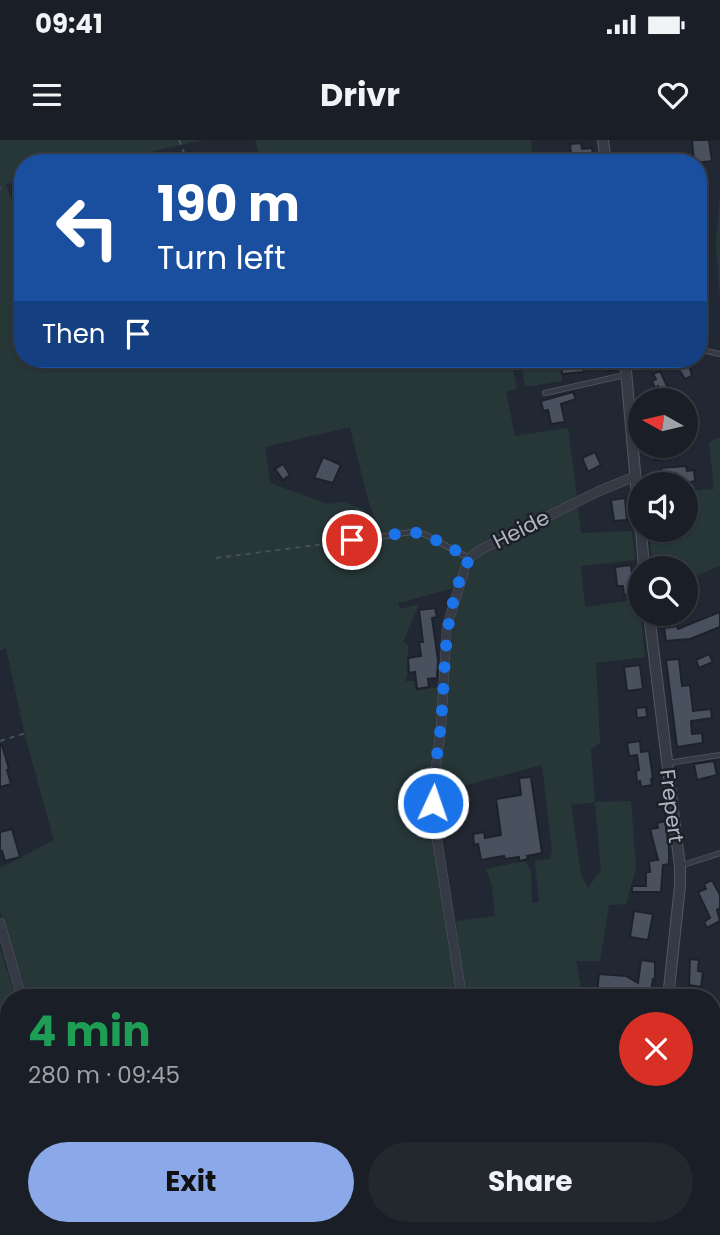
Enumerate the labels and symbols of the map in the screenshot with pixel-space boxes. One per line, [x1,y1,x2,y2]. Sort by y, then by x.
north arrow [628,388,698,458]
street label: Heide [488,502,554,556]
pin [322,510,382,570]
position arrow [396,766,470,840]
street label: Frepert [653,767,691,845]

